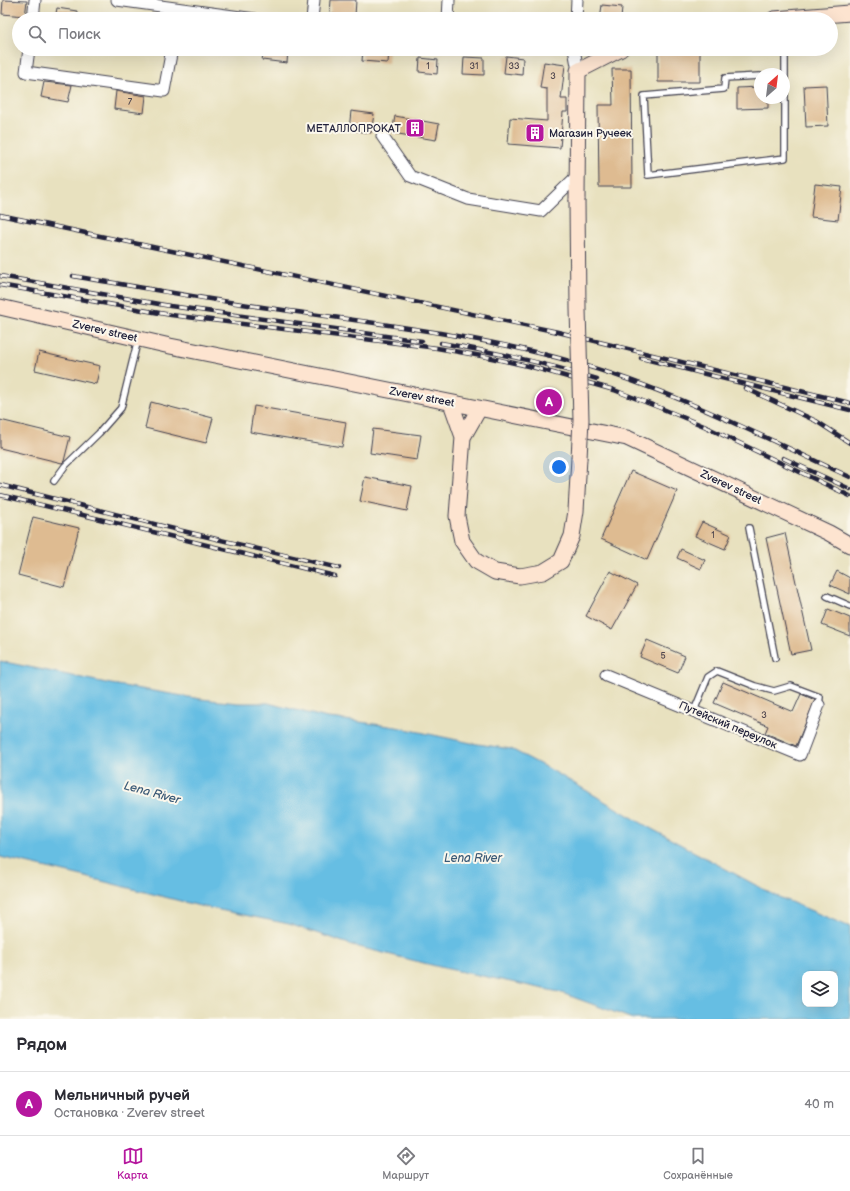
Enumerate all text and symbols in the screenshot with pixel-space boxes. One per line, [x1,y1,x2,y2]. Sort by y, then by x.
search box [12,12,838,56]
icon: search [26,23,48,45]
text: Поиск [58,25,101,44]
house number: 1 [426,61,430,72]
house number: 31 [469,61,479,72]
house number: 33 [508,61,520,72]
north arrow [754,68,790,104]
house number: 3 [550,71,556,82]
house number: 7 [128,97,133,108]
building icon: МЕТАЛЛОПРОКАТ [404,117,426,139]
place label: МЕТАЛЛОПРОКАТ [306,122,402,135]
building icon: Магазин Ручеек [524,122,546,144]
place label: Магазин Ручеек [549,127,632,140]
street label: Zverev street [70,317,139,345]
street label: Zverev street [387,384,456,410]
pin: A [536,387,562,417]
your location [549,457,569,477]
street label: Zverev street [697,467,764,507]
house number: 1 [711,530,715,541]
house number: 5 [660,651,666,662]
street label: Путейский переулок [677,698,779,752]
house number: 3 [761,710,767,721]
water label: Lena River [122,778,183,808]
water label: Lena River [444,851,504,866]
map controls [802,971,838,1007]
button: layers [802,971,838,1007]
text: Рядом [16,1035,67,1055]
text: Мельничный ручей [54,1086,190,1105]
text: A [25,1096,33,1112]
text: 40 m [804,1096,834,1112]
text: Остановка · Zverev street [54,1105,205,1121]
tab: Карта [117,1145,148,1182]
tab: Маршрут [382,1145,429,1182]
tab: Сохранённые [663,1145,733,1182]

